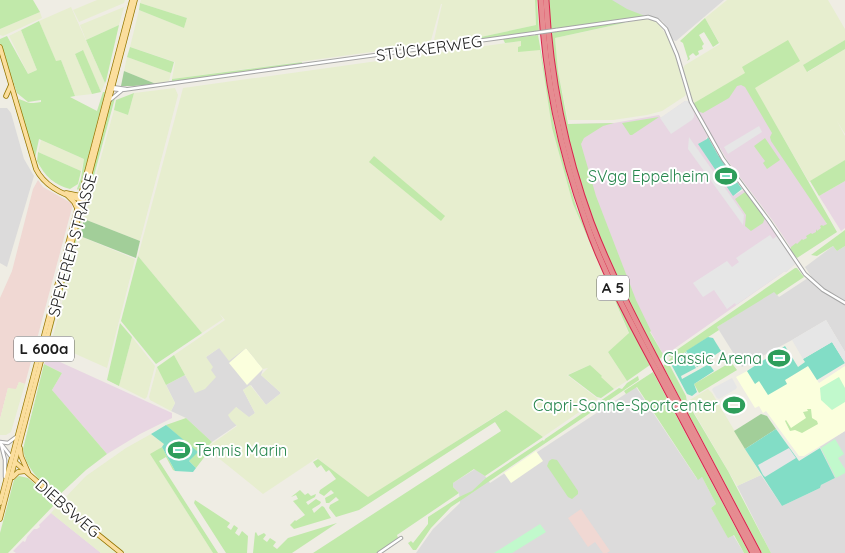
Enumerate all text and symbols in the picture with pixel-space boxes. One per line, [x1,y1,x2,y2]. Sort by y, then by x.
street label: STÜCKERWEG [375,31,483,65]
sports icon: SVgg Eppelheim [713,163,739,189]
place label: SVgg Eppelheim [588,166,709,186]
street label: SPEYERER STRASSE [43,171,101,319]
road number: A 5 [597,276,629,300]
road number: L 600a [14,336,74,362]
sports icon: Classic Arena [766,345,792,371]
place label: Classic Arena [663,348,762,368]
sports icon: Capri-Sonne-Sportcenter [721,392,747,418]
place label: Capri-Sonne-Sportcenter [533,395,718,415]
sports icon: Tennis Marin [166,437,192,463]
place label: Tennis Marin [195,440,287,460]
street label: DIEBSWEG [31,474,105,542]

